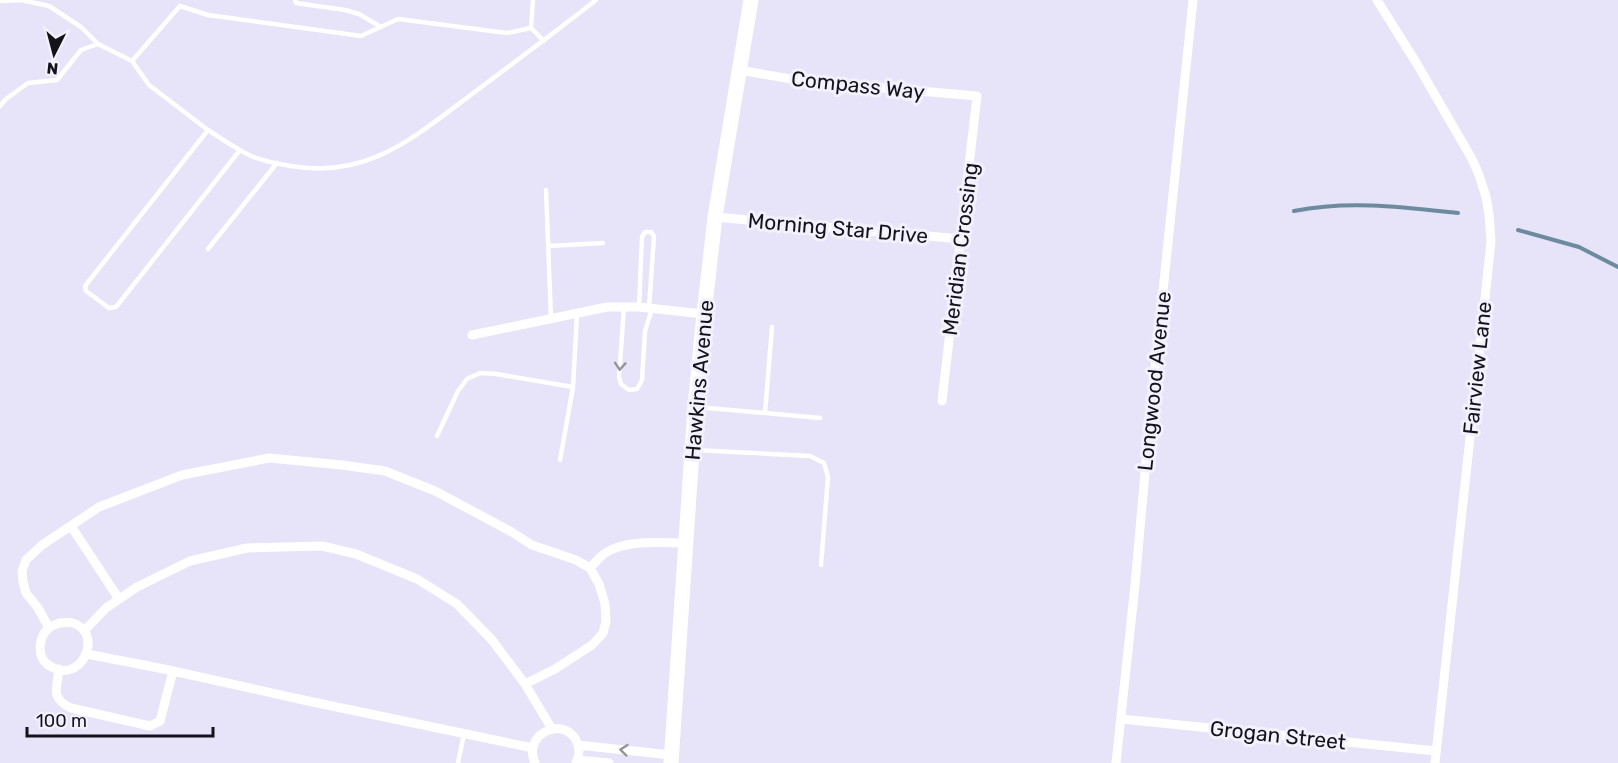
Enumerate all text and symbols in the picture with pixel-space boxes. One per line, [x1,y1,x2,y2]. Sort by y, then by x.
north arrow [24,24,84,84]
text: N [46,58,59,78]
street label: Compass Way [790,66,927,104]
street label: Meridian Crossing [937,161,983,337]
street label: Morning Star Drive [747,208,929,248]
street label: Longwood Avenue [1132,290,1176,472]
street label: Hawkins Avenue [680,299,718,461]
street label: Fairview Lane [1458,300,1496,436]
one-way arrow [614,361,627,370]
scale bar [27,700,213,738]
text: 100 m [36,710,87,732]
street label: Grogan Street [1209,715,1347,755]
one-way arrow [620,744,629,757]

